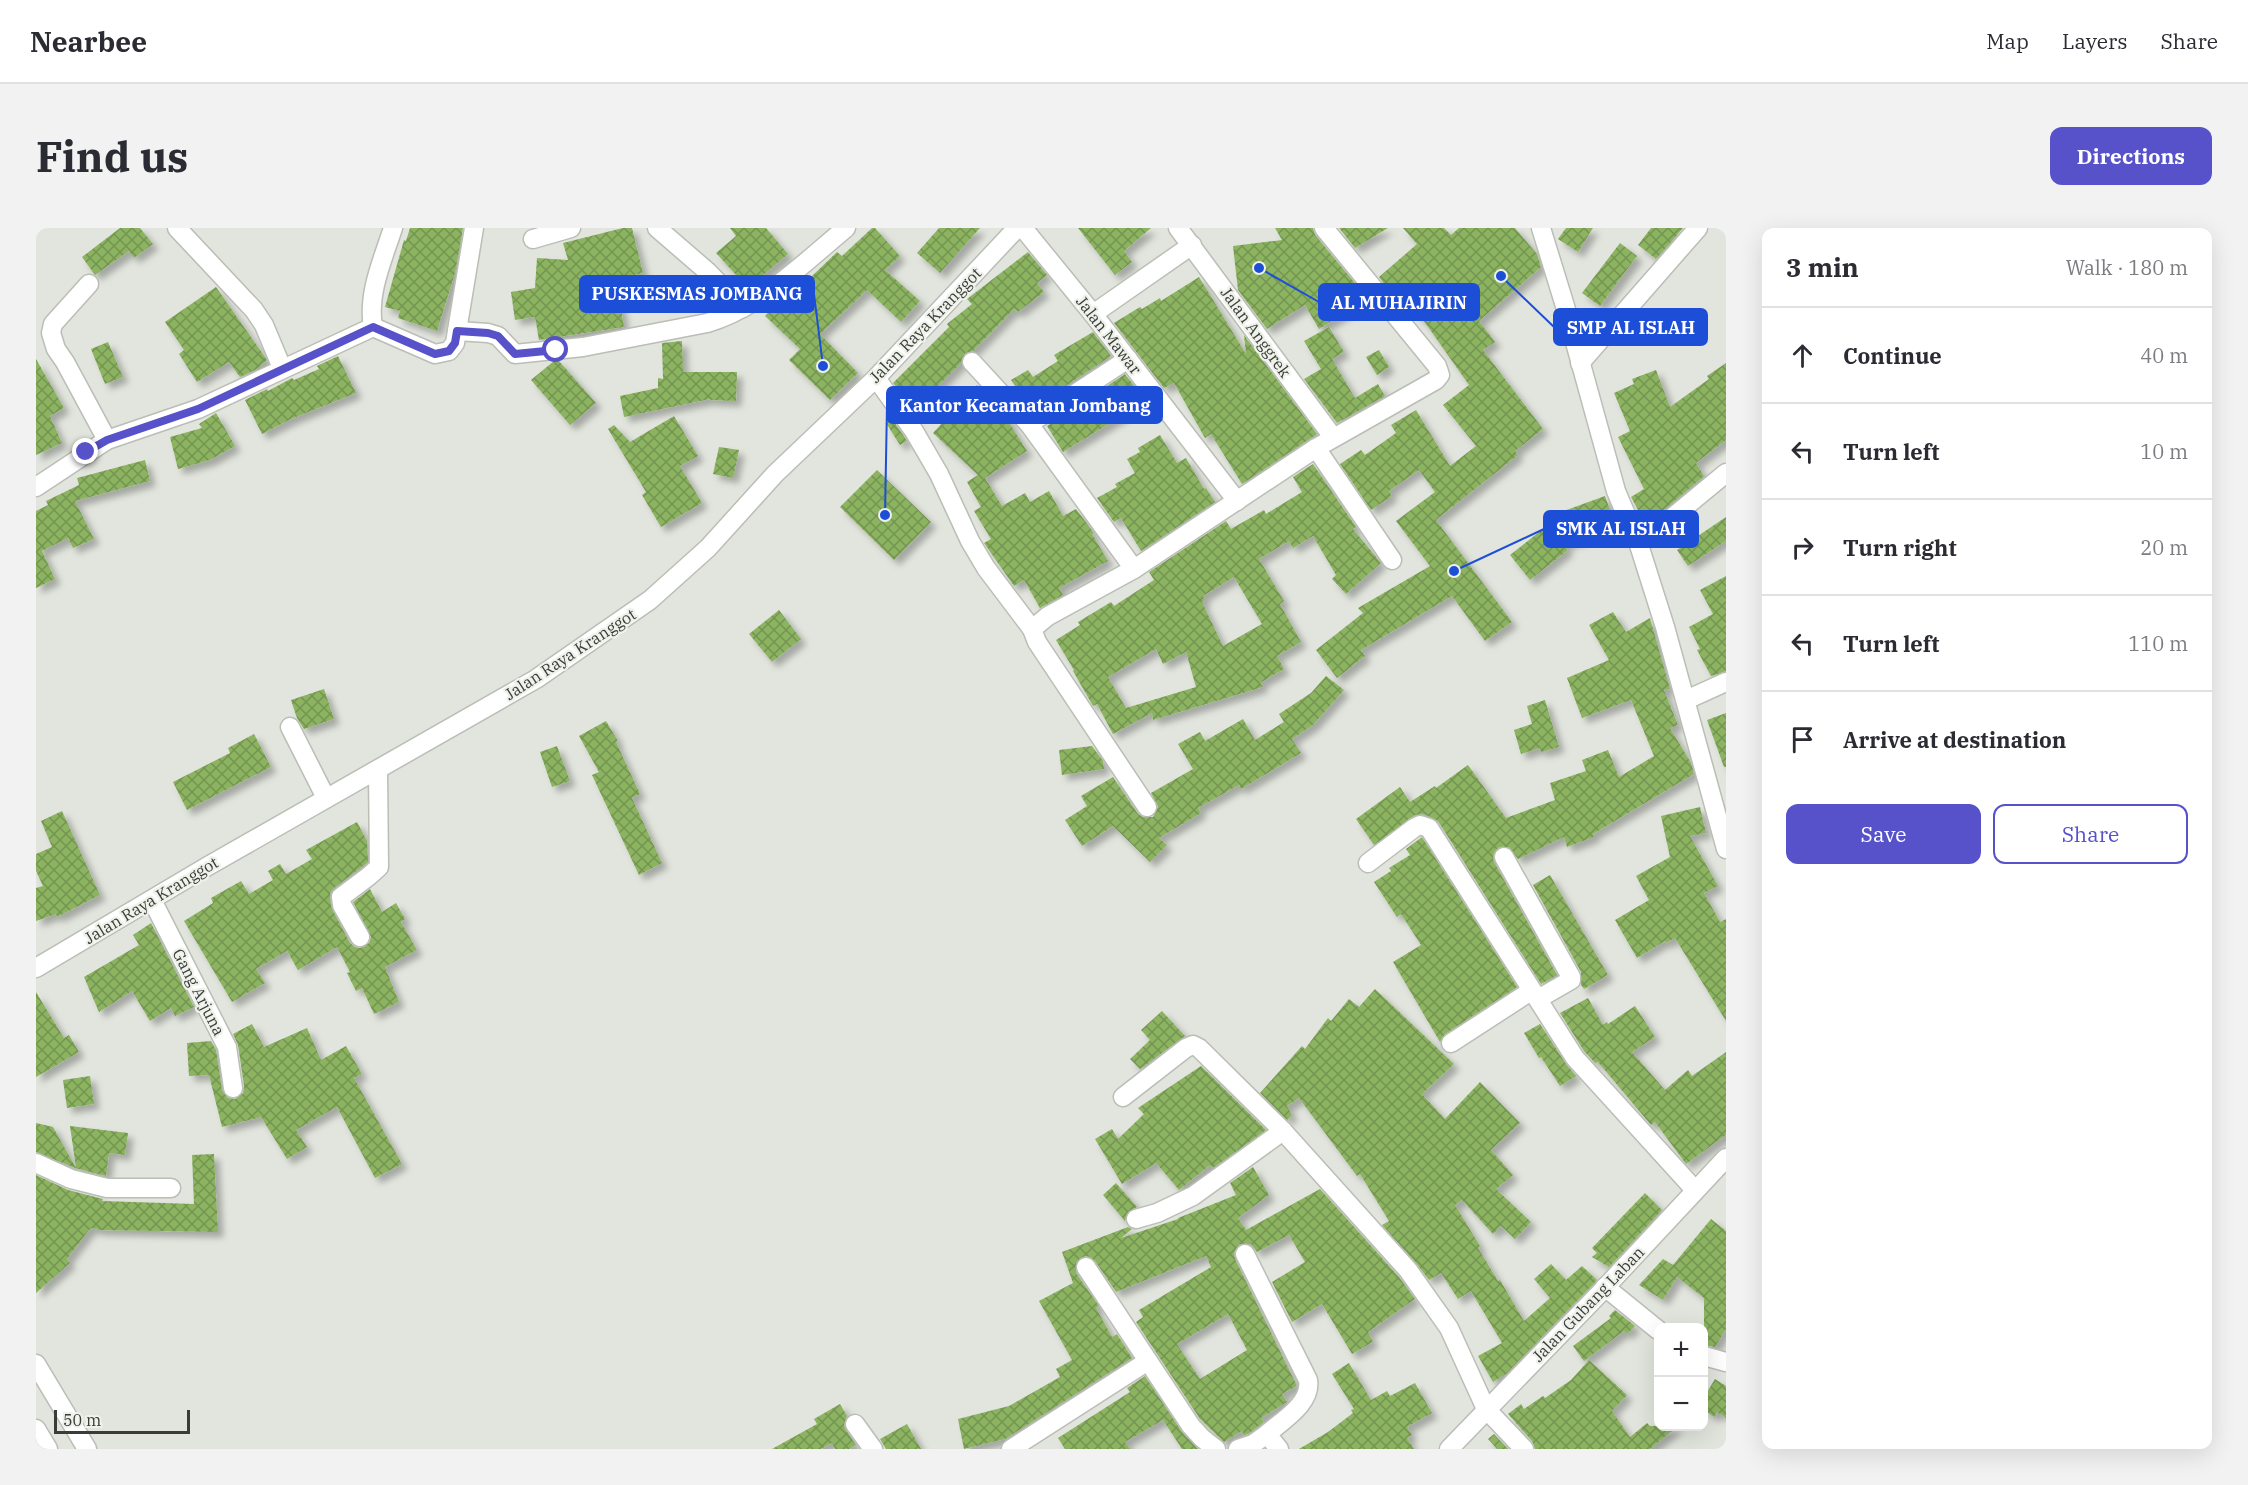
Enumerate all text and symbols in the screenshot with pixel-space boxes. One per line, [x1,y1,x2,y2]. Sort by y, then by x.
text: Nearbee [30,23,147,60]
text: Map [1986,27,2029,55]
text: Layers [2062,27,2128,55]
text: Share [2161,27,2218,55]
button: Directions [2050,127,2212,185]
text: Find us [36,129,188,184]
text: 3 min [1786,250,1859,284]
text: Walk · 180 m [2066,254,2188,281]
street label: Jalan Raya Kranggot [865,263,985,387]
callout: PUSKESMAS JOMBANG [580,276,814,312]
text: PUSKESMAS JOMBANG [592,282,802,305]
street label: Jalan Anggrek [1216,283,1296,382]
callout: AL MUHAJIRIN [1319,284,1479,320]
text: AL MUHAJIRIN [1331,291,1467,314]
street label: Jalan Mawar [1072,292,1146,378]
callout: SMP AL ISLAH [1554,309,1707,345]
text: SMP AL ISLAH [1567,316,1695,339]
route start [542,336,568,362]
icon: ahead [1786,339,1819,372]
text: Continue [1843,341,1942,370]
text: 40 m [2140,342,2188,369]
callout: Kantor Kecamatan Jombang [887,387,1162,423]
text: Kantor Kecamatan Jombang [899,394,1151,417]
icon: left [1786,435,1819,468]
text: Turn left [1843,437,1939,466]
route end [72,438,98,464]
text: 10 m [2140,438,2188,465]
callout: SMK AL ISLAH [1544,511,1698,547]
text: SMK AL ISLAH [1556,517,1686,540]
icon: right [1786,531,1819,564]
text: Turn right [1843,533,1957,562]
text: 20 m [2140,534,2188,561]
street label: Jalan Raya Kranggot [501,604,640,704]
icon: left [1786,627,1819,660]
text: Turn left [1843,629,1939,658]
text: 110 m [2128,630,2188,657]
icon: arrive [1786,723,1819,756]
text: Arrive at destination [1843,725,2066,754]
button: Save [1786,804,1981,864]
button: Share [1993,804,2188,864]
street label: Jalan Raya Kranggot [80,852,222,948]
street label: Gang Arjuna [169,945,230,1039]
street label: Jalan Gubang Laban [1528,1242,1648,1366]
map controls [1654,1323,1708,1431]
button: + [1654,1323,1708,1377]
button: − [1654,1377,1708,1431]
scale bar [54,1407,190,1434]
text: 50 m [63,1410,101,1430]

